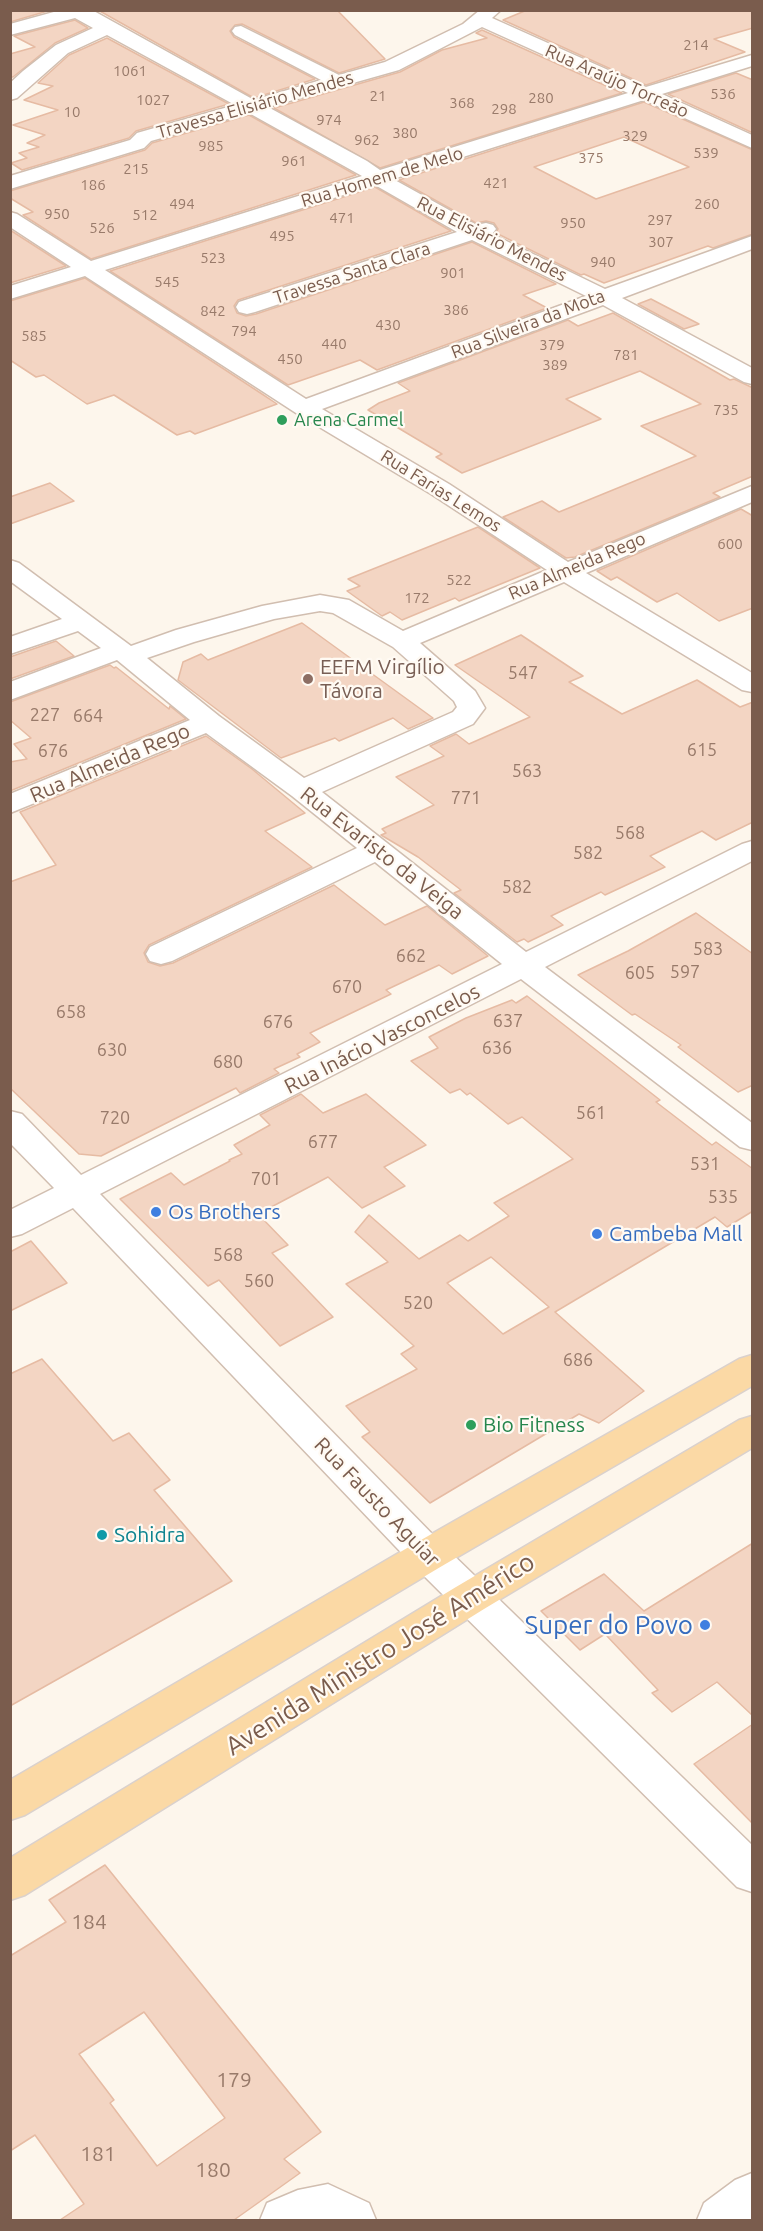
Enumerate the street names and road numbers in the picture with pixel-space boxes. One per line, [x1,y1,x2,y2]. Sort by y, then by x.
street label: Rua Araújo Torreão [542,40,692,122]
street label: Travessa Elisiário Mendes [154,67,356,143]
street label: Rua Homem de Melo [298,142,466,212]
street label: Rua Elisiário Mendes [413,192,571,286]
street label: Travessa Santa Clara [271,237,433,309]
street label: Rua Silveira da Mota [448,285,608,363]
street label: Rua Farias Lemos [377,445,505,537]
street label: Rua Almeida Rego [505,527,649,605]
street label: Rua Almeida Rego [26,718,194,808]
street label: Rua Evaristo da Veiga [295,781,469,925]
street label: Rua Inácio Vasconcelos [280,979,484,1099]
street label: Rua Fausto Aguiar [309,1432,445,1572]
street label: Avenida Ministro José Américo [220,1546,540,1762]

